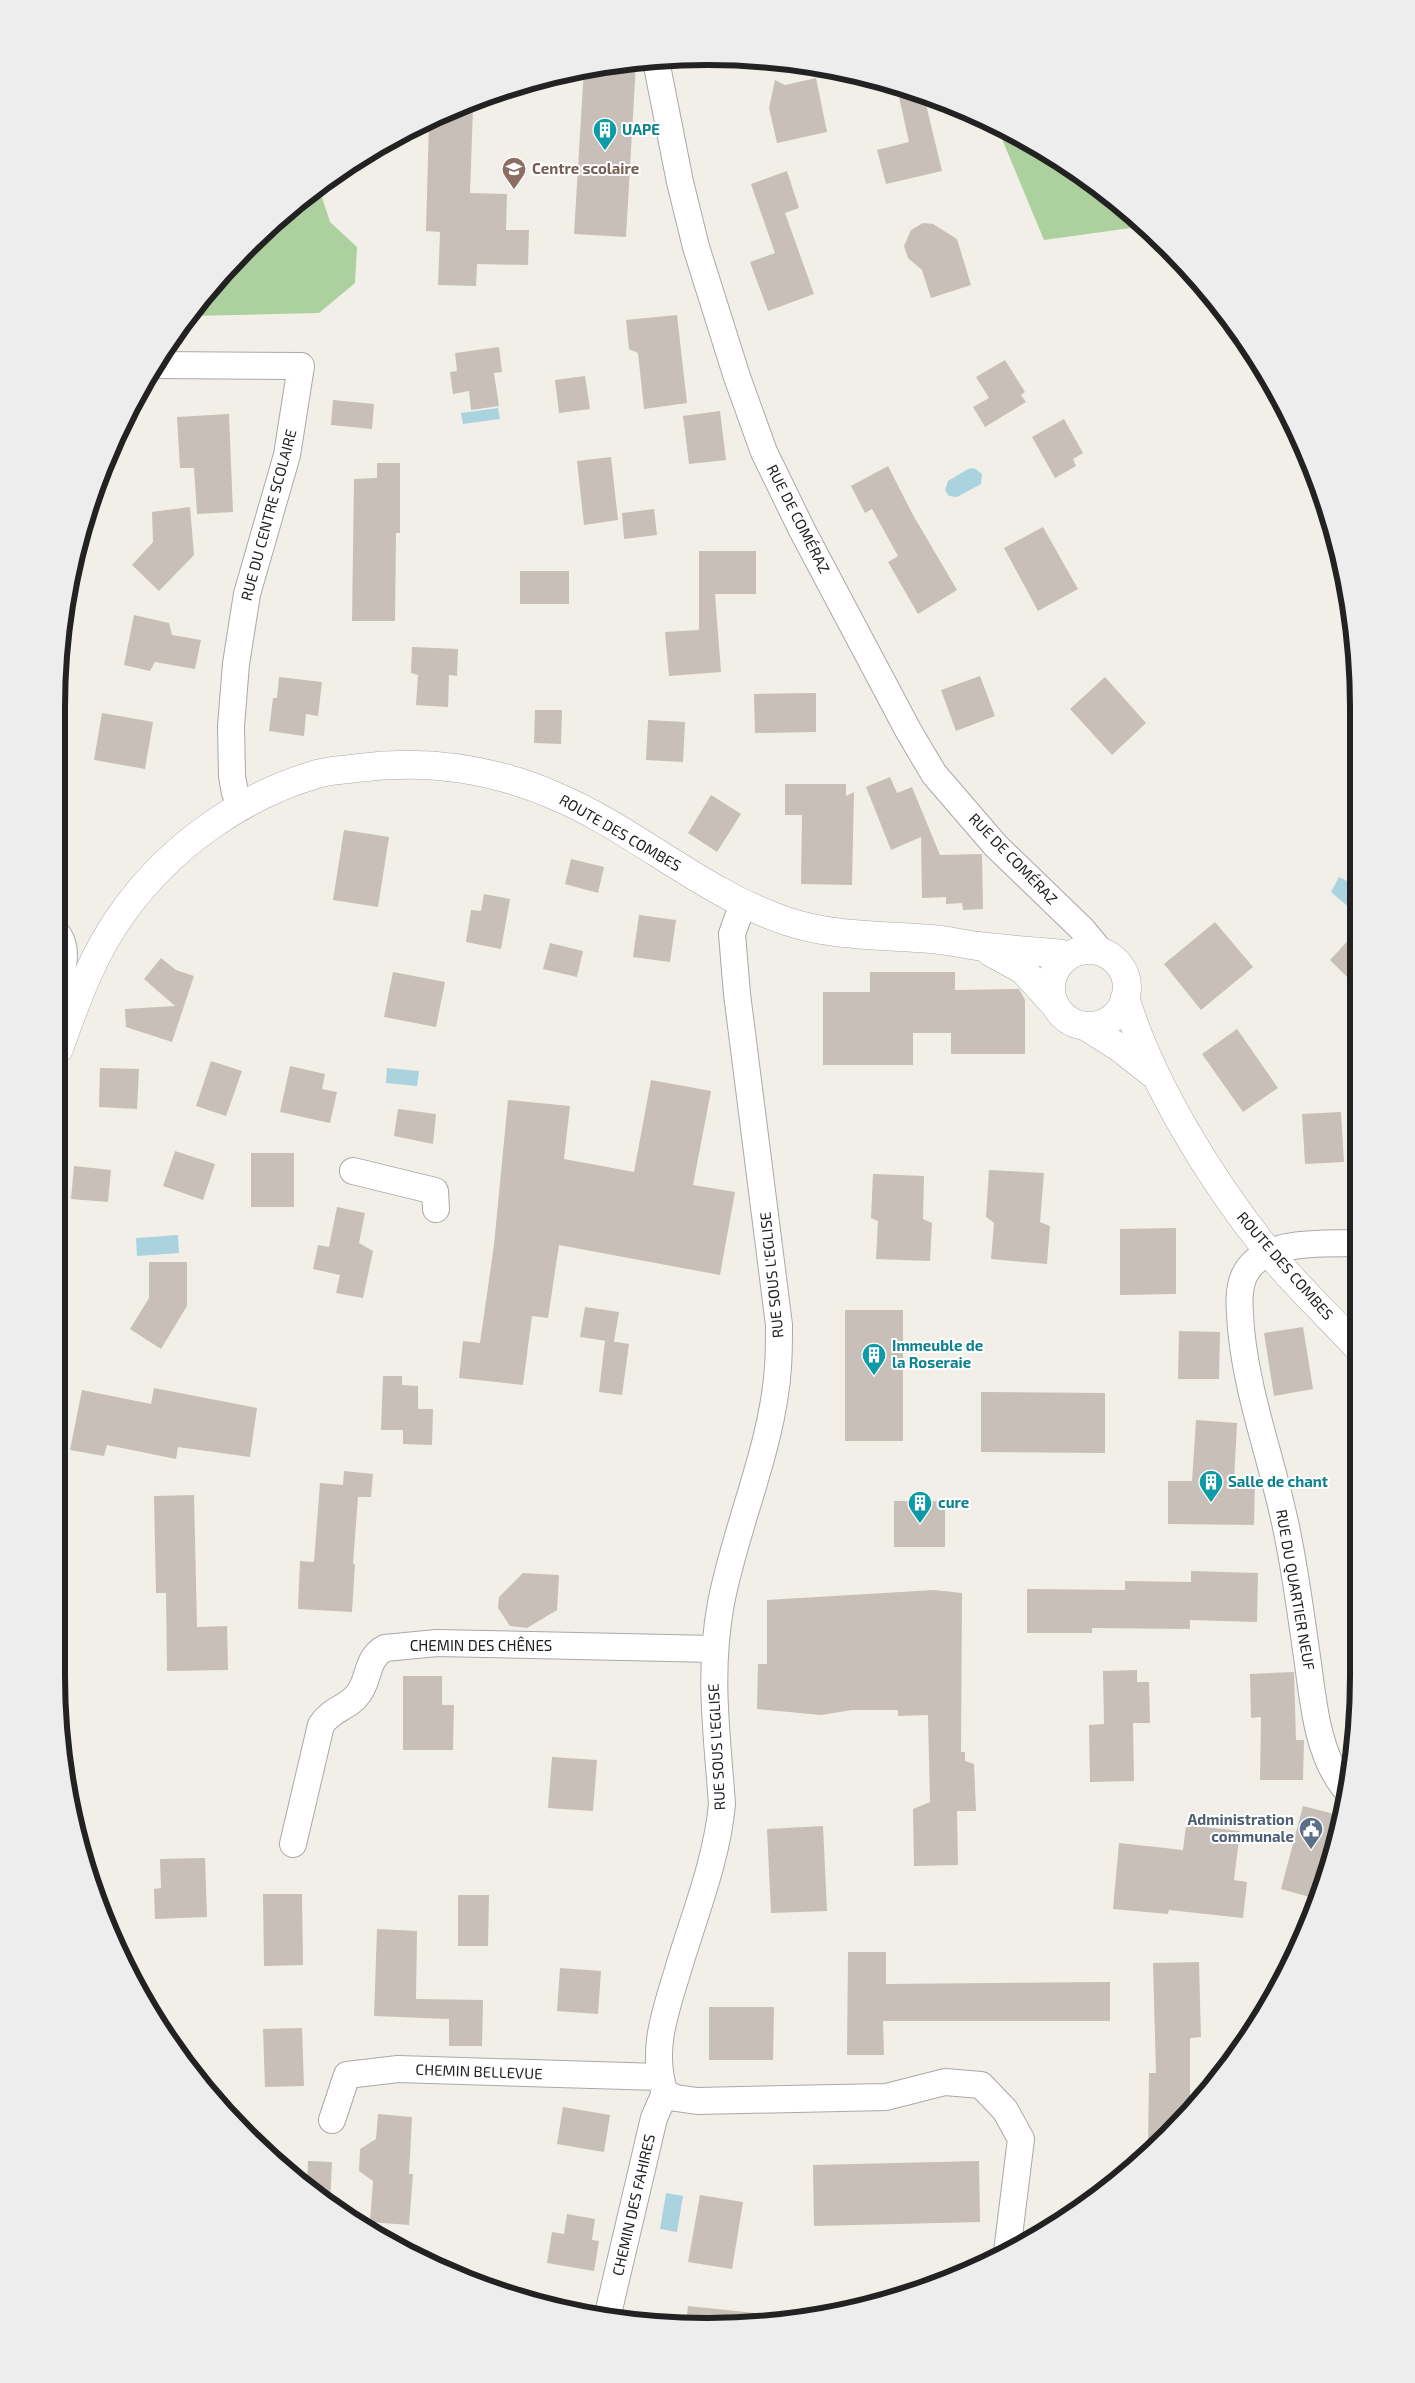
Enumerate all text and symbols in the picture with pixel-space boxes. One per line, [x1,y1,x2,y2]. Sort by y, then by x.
building icon: UAPE [592,117,618,151]
place label: UAPE [622,120,660,138]
school or university icon: Centre scolaire [501,156,527,190]
place label: Centre scolaire [532,159,639,177]
street label: RUE DU CENTRE SCOLAIRE [236,427,300,603]
street label: RUE DE COMÉRAZ [764,461,834,576]
street label: ROUTE DES COMBES [556,790,685,874]
street label: RUE DE COMÉRAZ [966,809,1062,908]
street label: ROUTE DES COMBES [1234,1208,1338,1323]
street label: RUE SOUS L'EGLISE [755,1211,787,1339]
place label: Immeuble de la Roseraie [892,1336,983,1371]
building icon: Immeuble de la Roseraie [861,1342,887,1376]
building icon: Salle de chant [1198,1469,1224,1503]
place label: Salle de chant [1228,1472,1328,1490]
building icon: cure [907,1490,933,1524]
place label: cure [938,1493,969,1511]
street label: RUE DU QUARTIER NEUF [1272,1508,1319,1672]
street label: CHEMIN DES CHÊNES [410,1636,552,1654]
street label: RUE SOUS L'EGLISE [704,1683,728,1811]
place label: Administration communale [1188,1810,1294,1845]
public building icon: Administration communale [1298,1816,1324,1850]
street label: CHEMIN BELLEVUE [415,2060,543,2082]
street label: CHEMIN DES FAHIRES [608,2132,658,2277]

